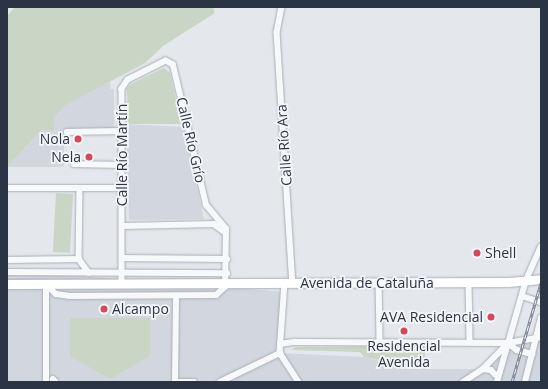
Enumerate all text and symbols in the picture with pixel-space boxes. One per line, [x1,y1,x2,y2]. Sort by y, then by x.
street label: Calle Río Grío [173,96,209,184]
street label: Calle Río Martín [114,104,130,206]
street label: Calle Río Ara [273,104,295,186]
place label: Nola [40,131,70,147]
marker: Nola [73,134,83,144]
place label: Nela [51,149,81,165]
marker: Nela [84,152,94,162]
place label: Shell [485,245,516,261]
marker: Shell [472,248,482,258]
street label: Avenida de Cataluña [300,275,434,291]
place label: Alcampo [112,301,169,317]
marker: Alcampo [99,304,109,314]
place label: AVA Residencial [380,309,483,325]
marker: AVA Residencial [486,312,496,322]
marker: Residencial Avenida [399,326,409,336]
place label: Residencial Avenida [367,338,441,370]

